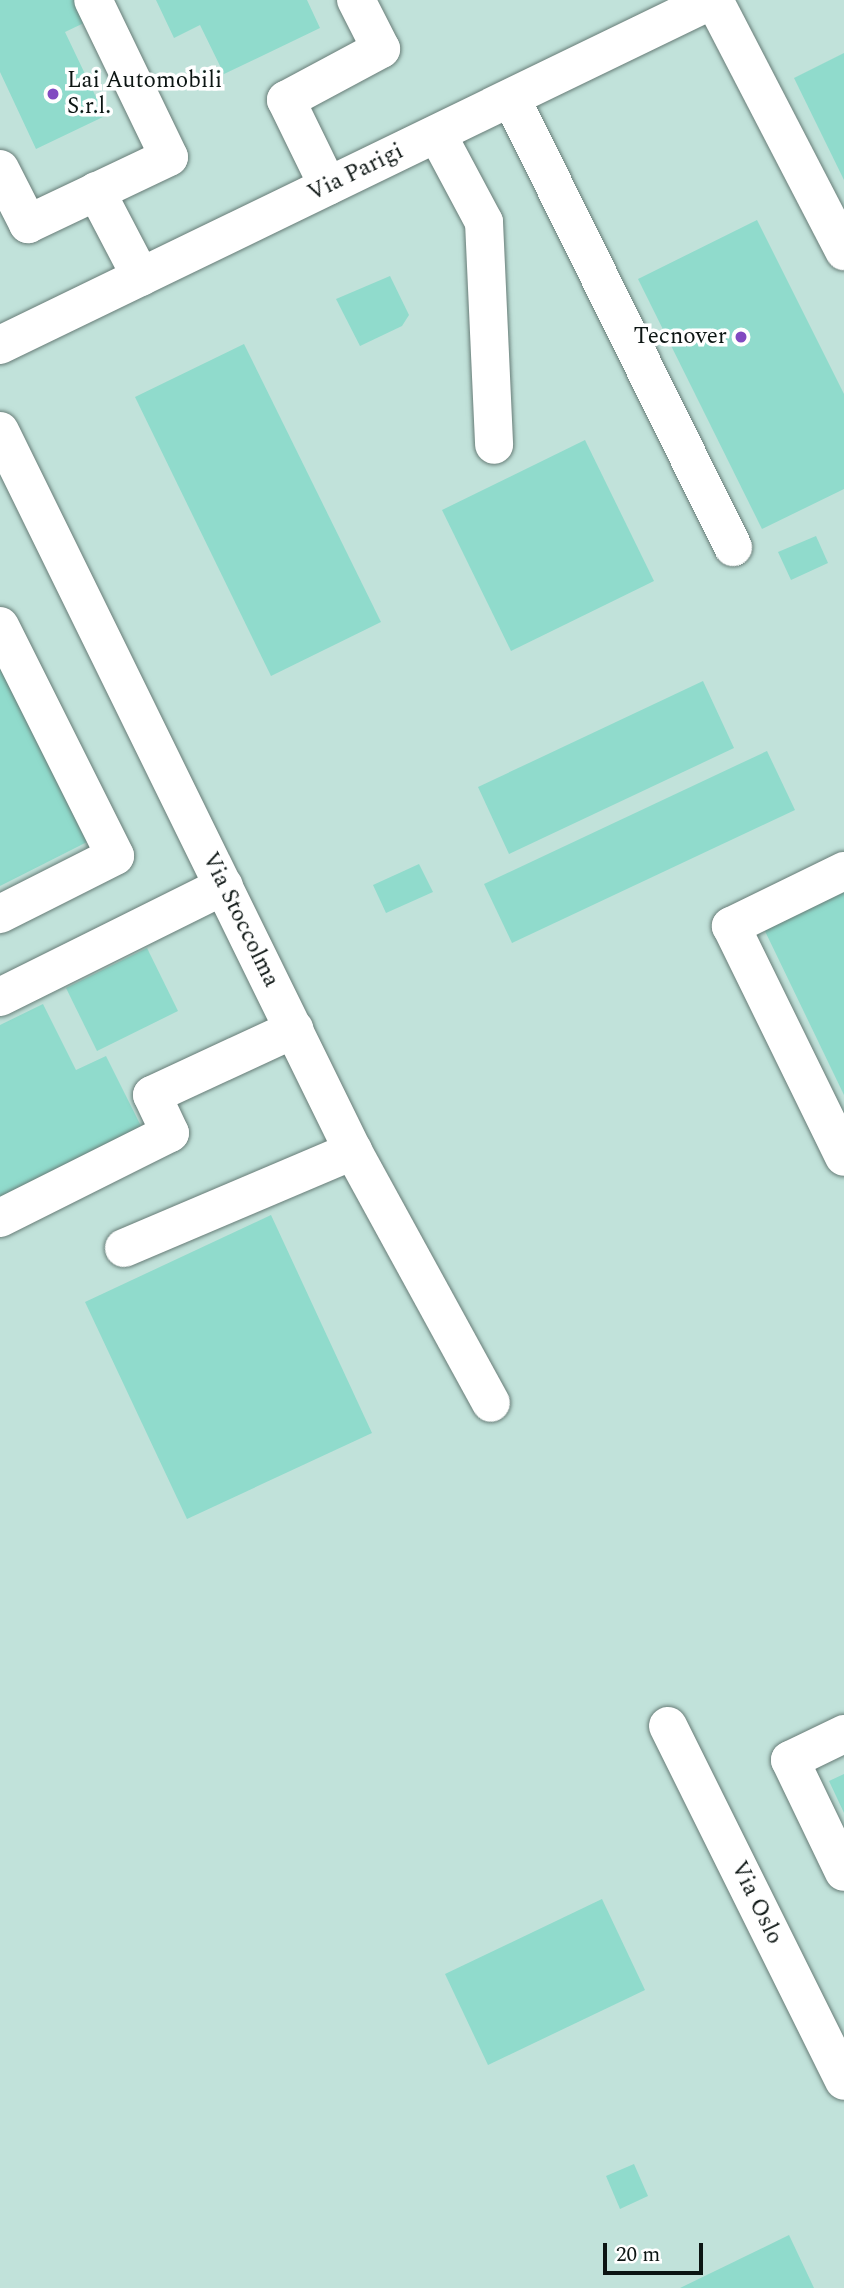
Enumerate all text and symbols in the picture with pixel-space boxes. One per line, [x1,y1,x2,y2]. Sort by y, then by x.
place label: Lai Automobili S.r.l. [67,67,222,121]
marker: Lai Automobili S.r.l. [45,86,61,102]
street label: Via Parigi [304,138,408,208]
place label: Tecnover [633,323,727,351]
marker: Tecnover [733,329,749,345]
street label: Via Stoccolma [195,848,285,992]
street label: Via Oslo [724,1857,788,1949]
scale bar [606,2228,706,2272]
text: 20 m [616,2239,660,2271]

